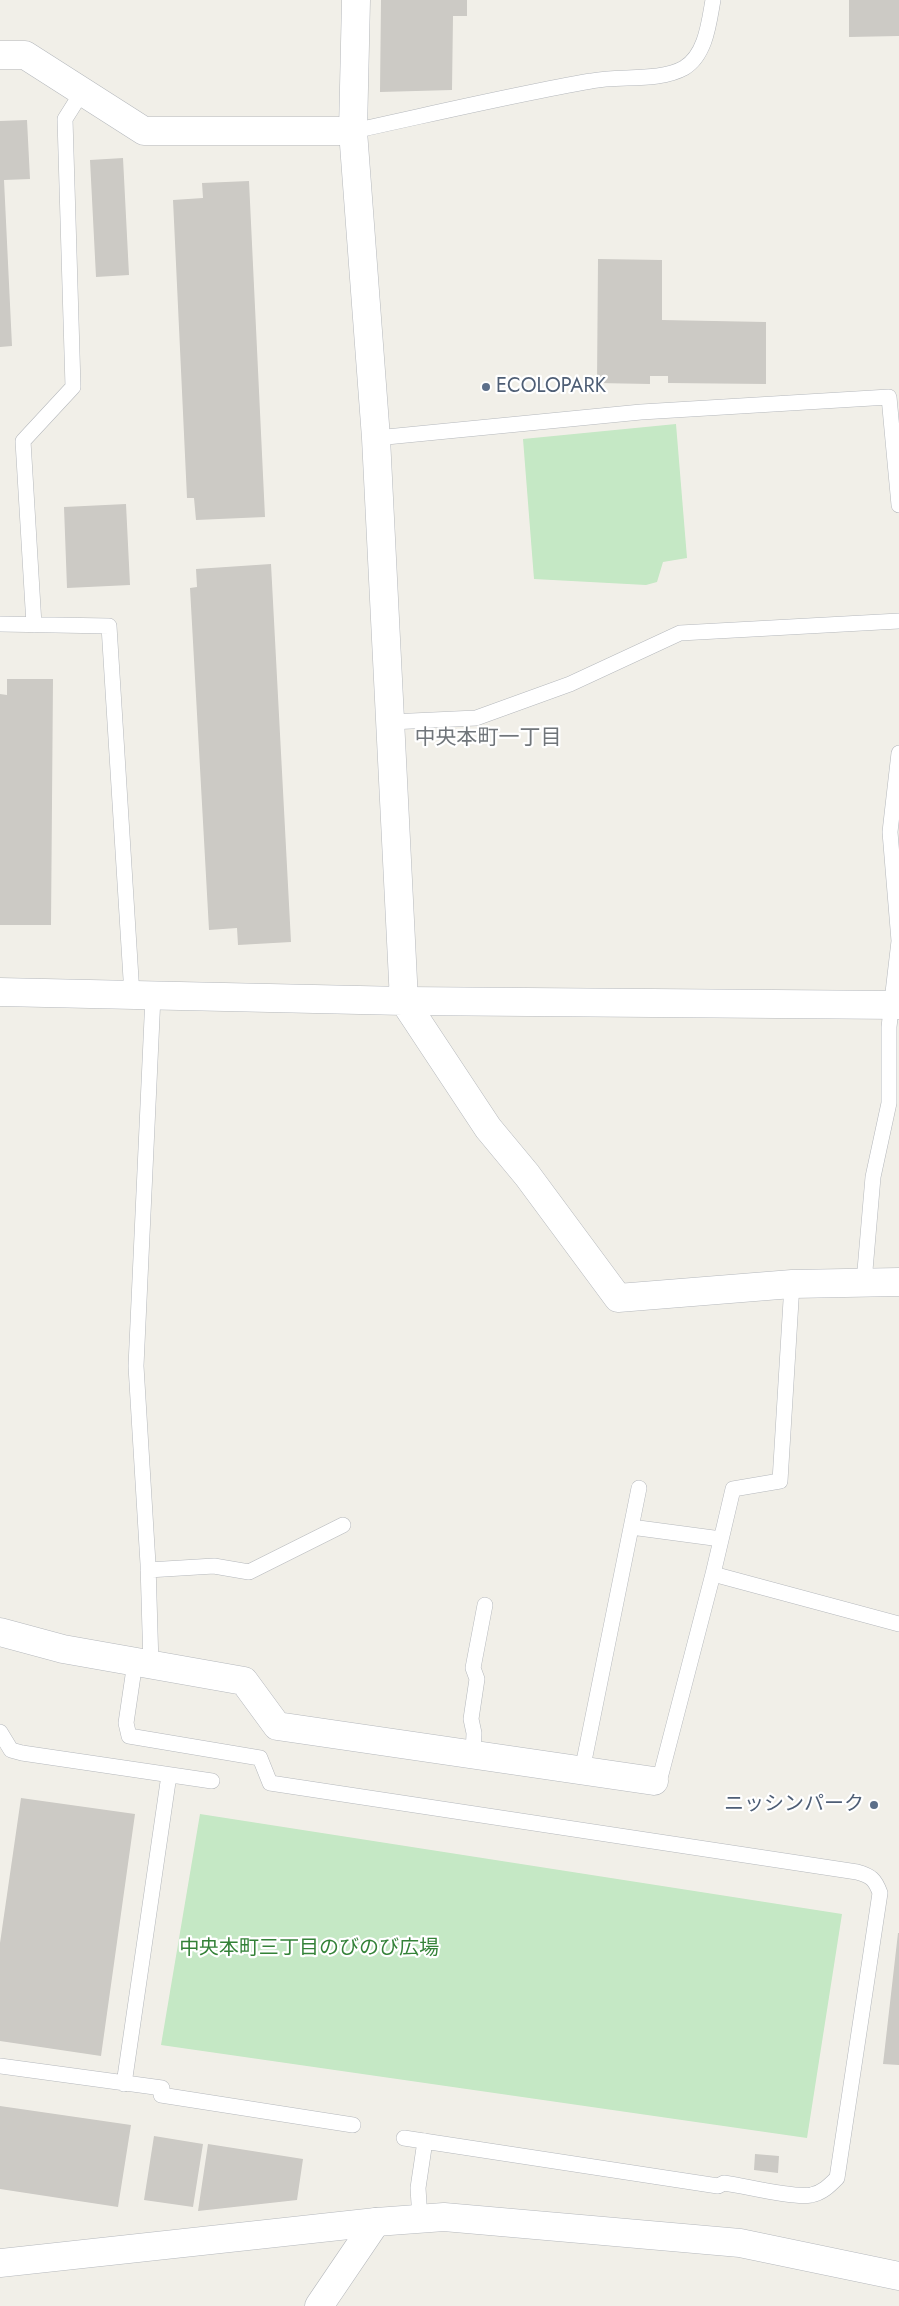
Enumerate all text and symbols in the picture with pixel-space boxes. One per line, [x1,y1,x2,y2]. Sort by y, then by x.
place label: ECOLOPARK [496,375,606,399]
marker: ECOLOPARK [480,381,492,393]
district label: 中央本町一丁目 [415,726,561,752]
place label: ニッシンパーク [724,1793,864,1817]
marker: ニッシンパーク [868,1799,880,1811]
park label: 中央本町三丁目のびのび広場 [179,1937,439,1961]

